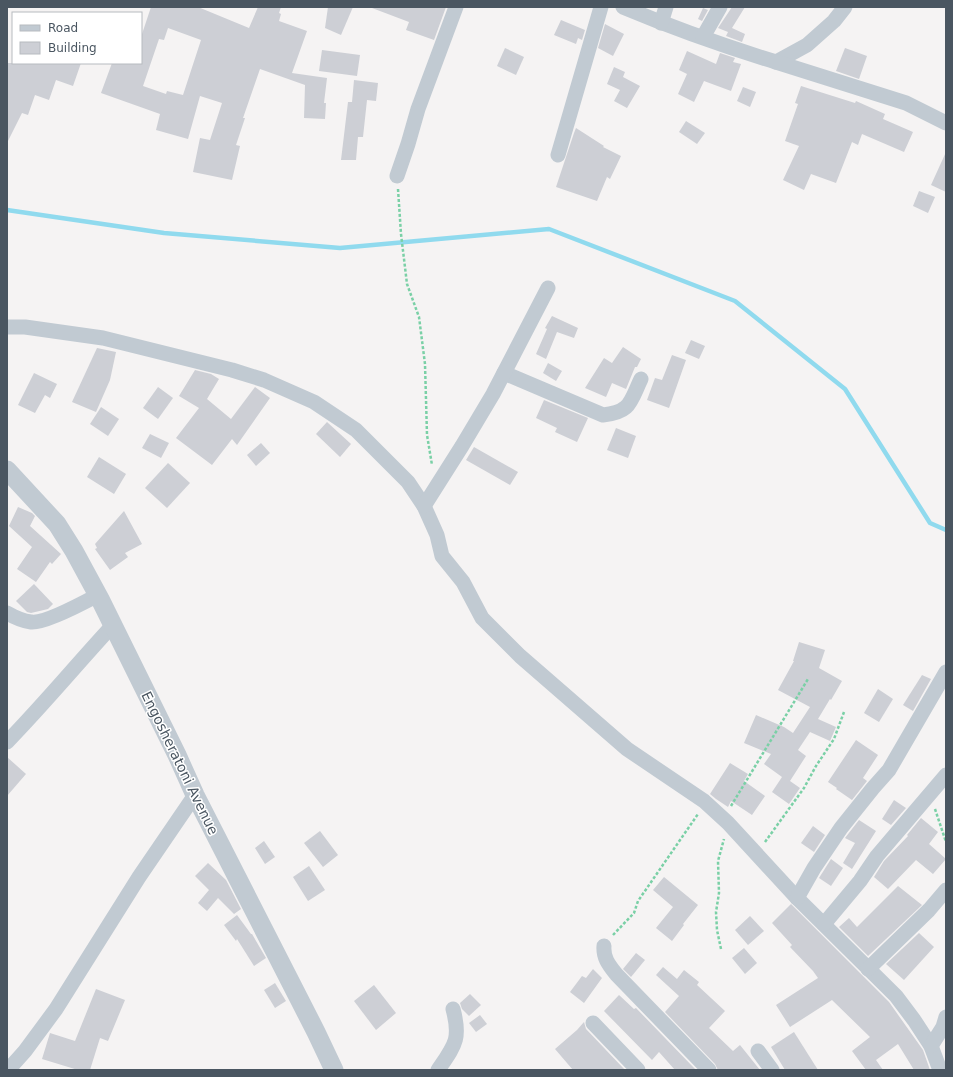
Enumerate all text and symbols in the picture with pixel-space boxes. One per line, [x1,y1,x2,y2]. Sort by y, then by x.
legend [12,12,142,64]
text: Road [48,21,78,35]
text: Building [48,41,97,55]
street label: Engosheratoni Avenue [138,689,222,837]

